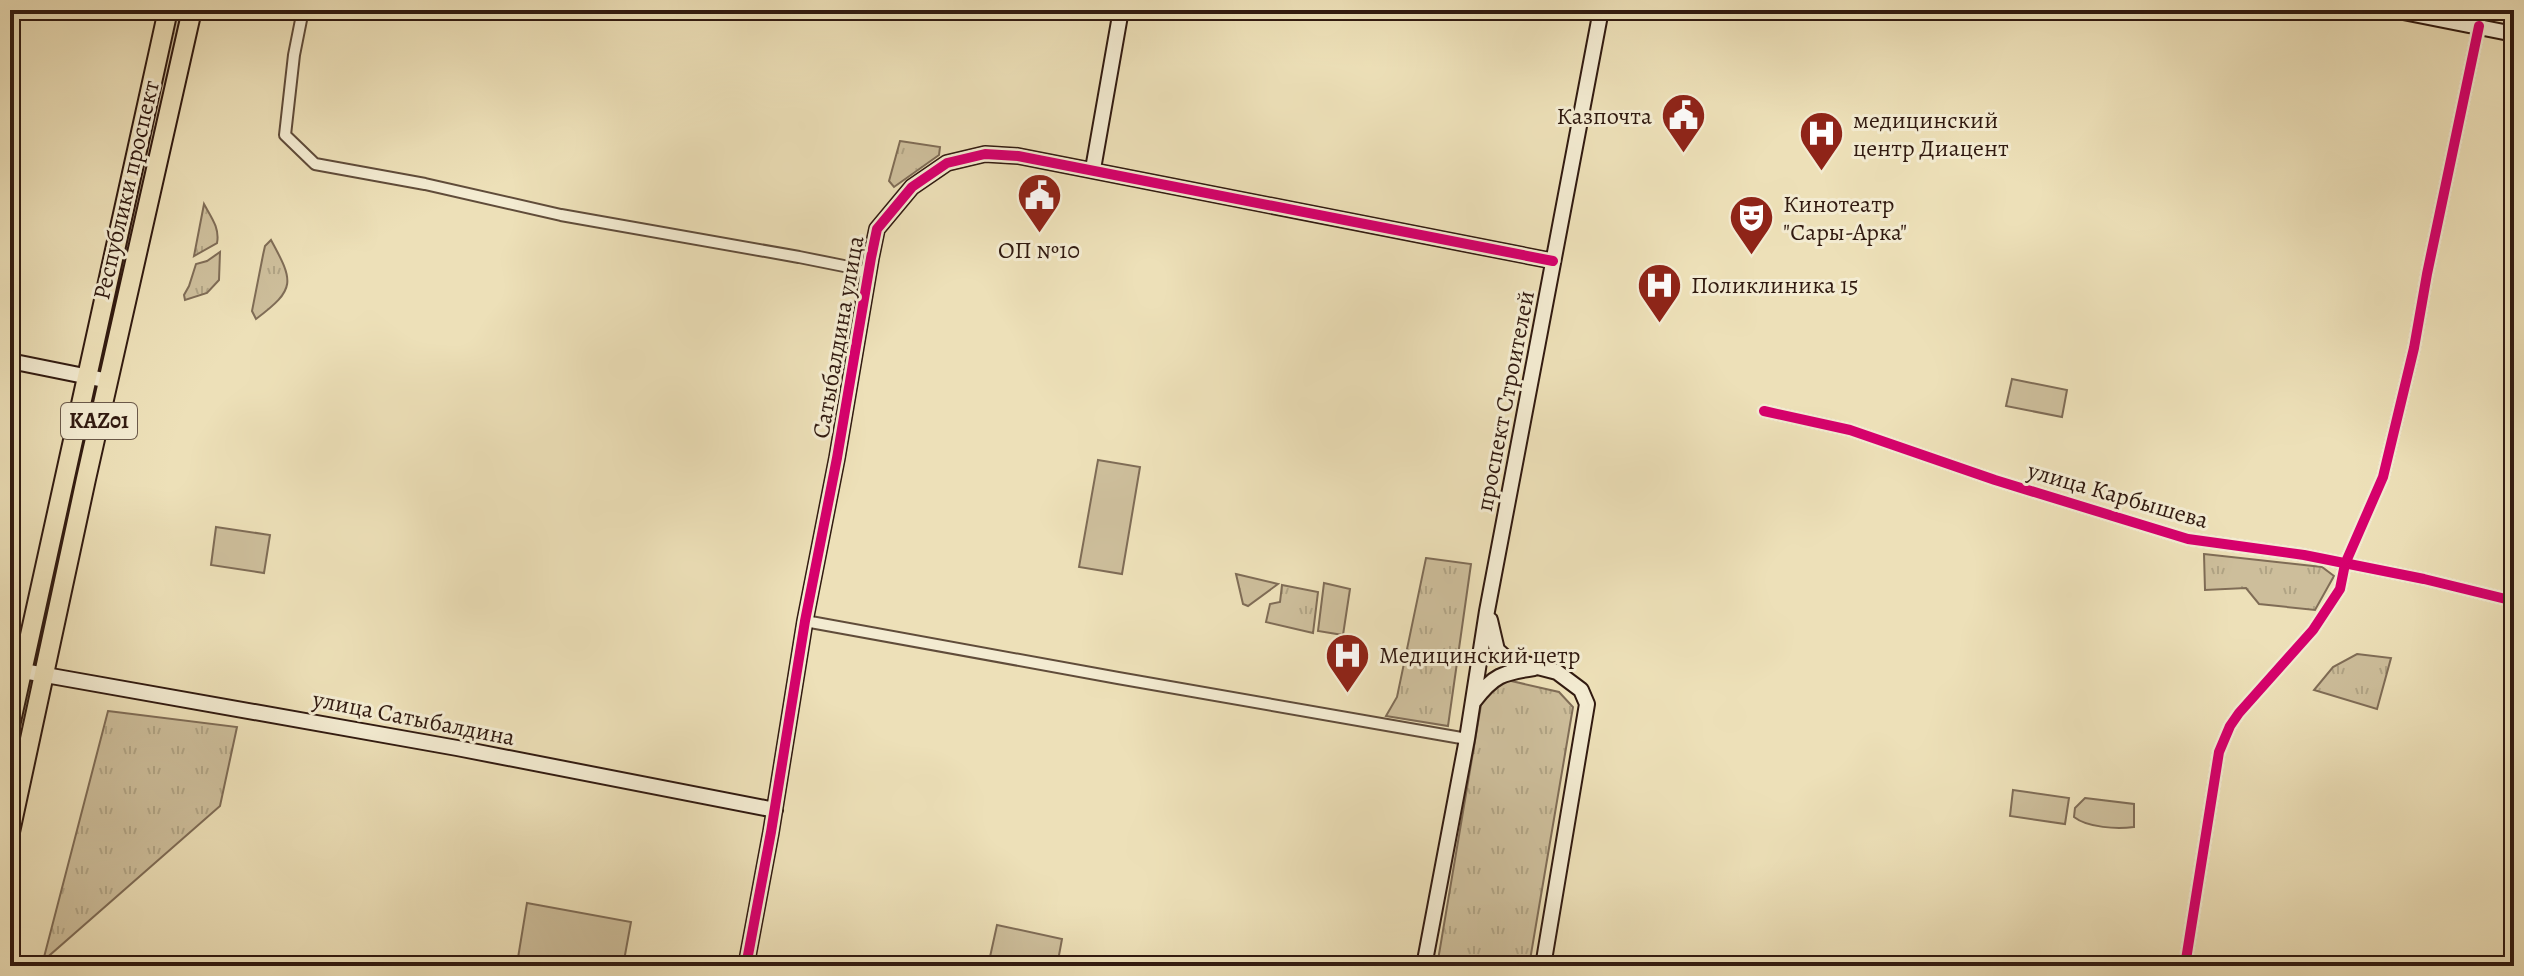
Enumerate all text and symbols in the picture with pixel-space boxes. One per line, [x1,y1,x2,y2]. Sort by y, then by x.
street label: Республики проспект [85,77,167,303]
public building icon: Казпочта [1659,92,1707,155]
place label: Казпочта [1557,100,1652,132]
place label: медицинский центр Диацент [1853,104,2009,164]
hospital icon: медицинский центр Диацент [1798,110,1846,173]
public building icon: ОП №10 [1015,172,1063,235]
place label: Кинотеатр "Сары-Арка" [1783,188,1907,248]
theatre icon: Кинотеатр "Сары-Арка" [1728,194,1776,257]
street label: Сатыбалдина улица [804,233,872,441]
place label: ОП №10 [998,234,1080,266]
hospital icon: Поликлиника 15 [1636,261,1684,324]
place label: Поликлиника 15 [1691,269,1859,301]
street label: проспект Строителей [1468,288,1542,514]
road number: KАZ01 [61,403,137,439]
street label: улица Карбышева [2023,454,2212,536]
hospital icon: Медицинский цетр [1324,631,1372,694]
place label: Медицинский цетр [1379,639,1580,671]
street label: улица Сатыбалдина [309,683,518,753]

